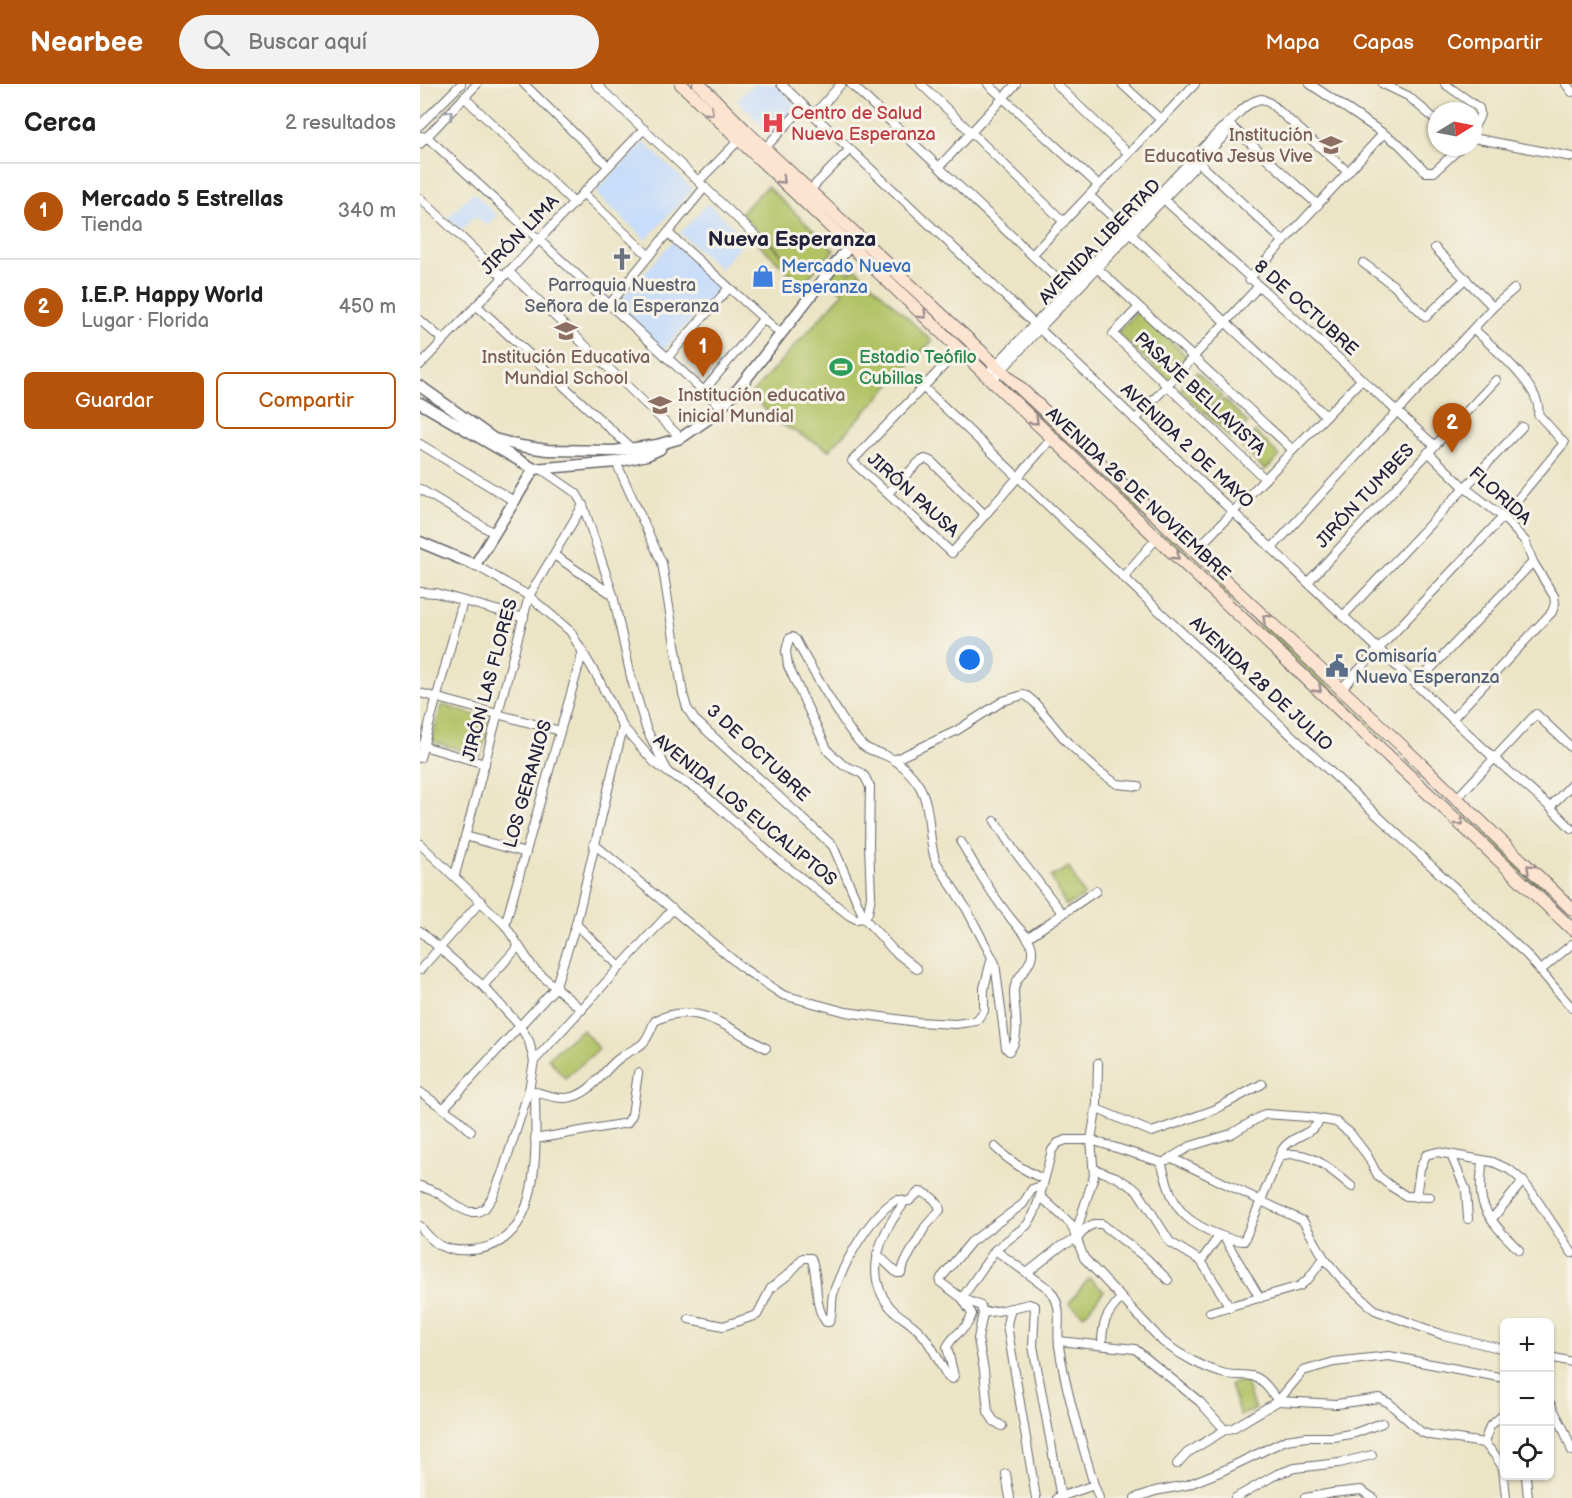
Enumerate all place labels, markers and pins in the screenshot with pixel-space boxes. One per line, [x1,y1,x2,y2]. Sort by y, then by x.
place label: Centro de Salud Nueva Esperanza [791,103,936,145]
hospital icon: Centro de Salud Nueva Esperanza [760,110,786,136]
place label: Institución Educativa Jesus Vive [1144,125,1313,167]
school or university icon: Institución Educativa Jesus Vive [1318,132,1344,158]
church icon: Parroquia Nuestra Señora de la Esperanza [609,246,635,272]
place label: Mercado Nueva Esperanza [781,256,911,298]
shop icon: Mercado Nueva Esperanza [750,263,776,289]
place label: Parroquia Nuestra Señora de la Esperanza [525,275,719,317]
school or university icon: Institución Educativa Mundial School [553,318,579,344]
pin: 1 [684,328,722,377]
place label: Institución Educativa Mundial School [482,347,650,389]
place label: Estadio Teófilo Cubillas [859,347,977,389]
sports icon: Estadio Teófilo Cubillas [828,354,854,380]
place label: Institución educativa inicial Mundial [678,385,845,427]
school or university icon: Institución educativa inicial Mundial [647,392,673,418]
pin: 2 [1432,404,1472,453]
place label: Comisaría Nueva Esperanza [1355,646,1500,688]
public building icon: Comisaría Nueva Esperanza [1324,653,1350,679]

